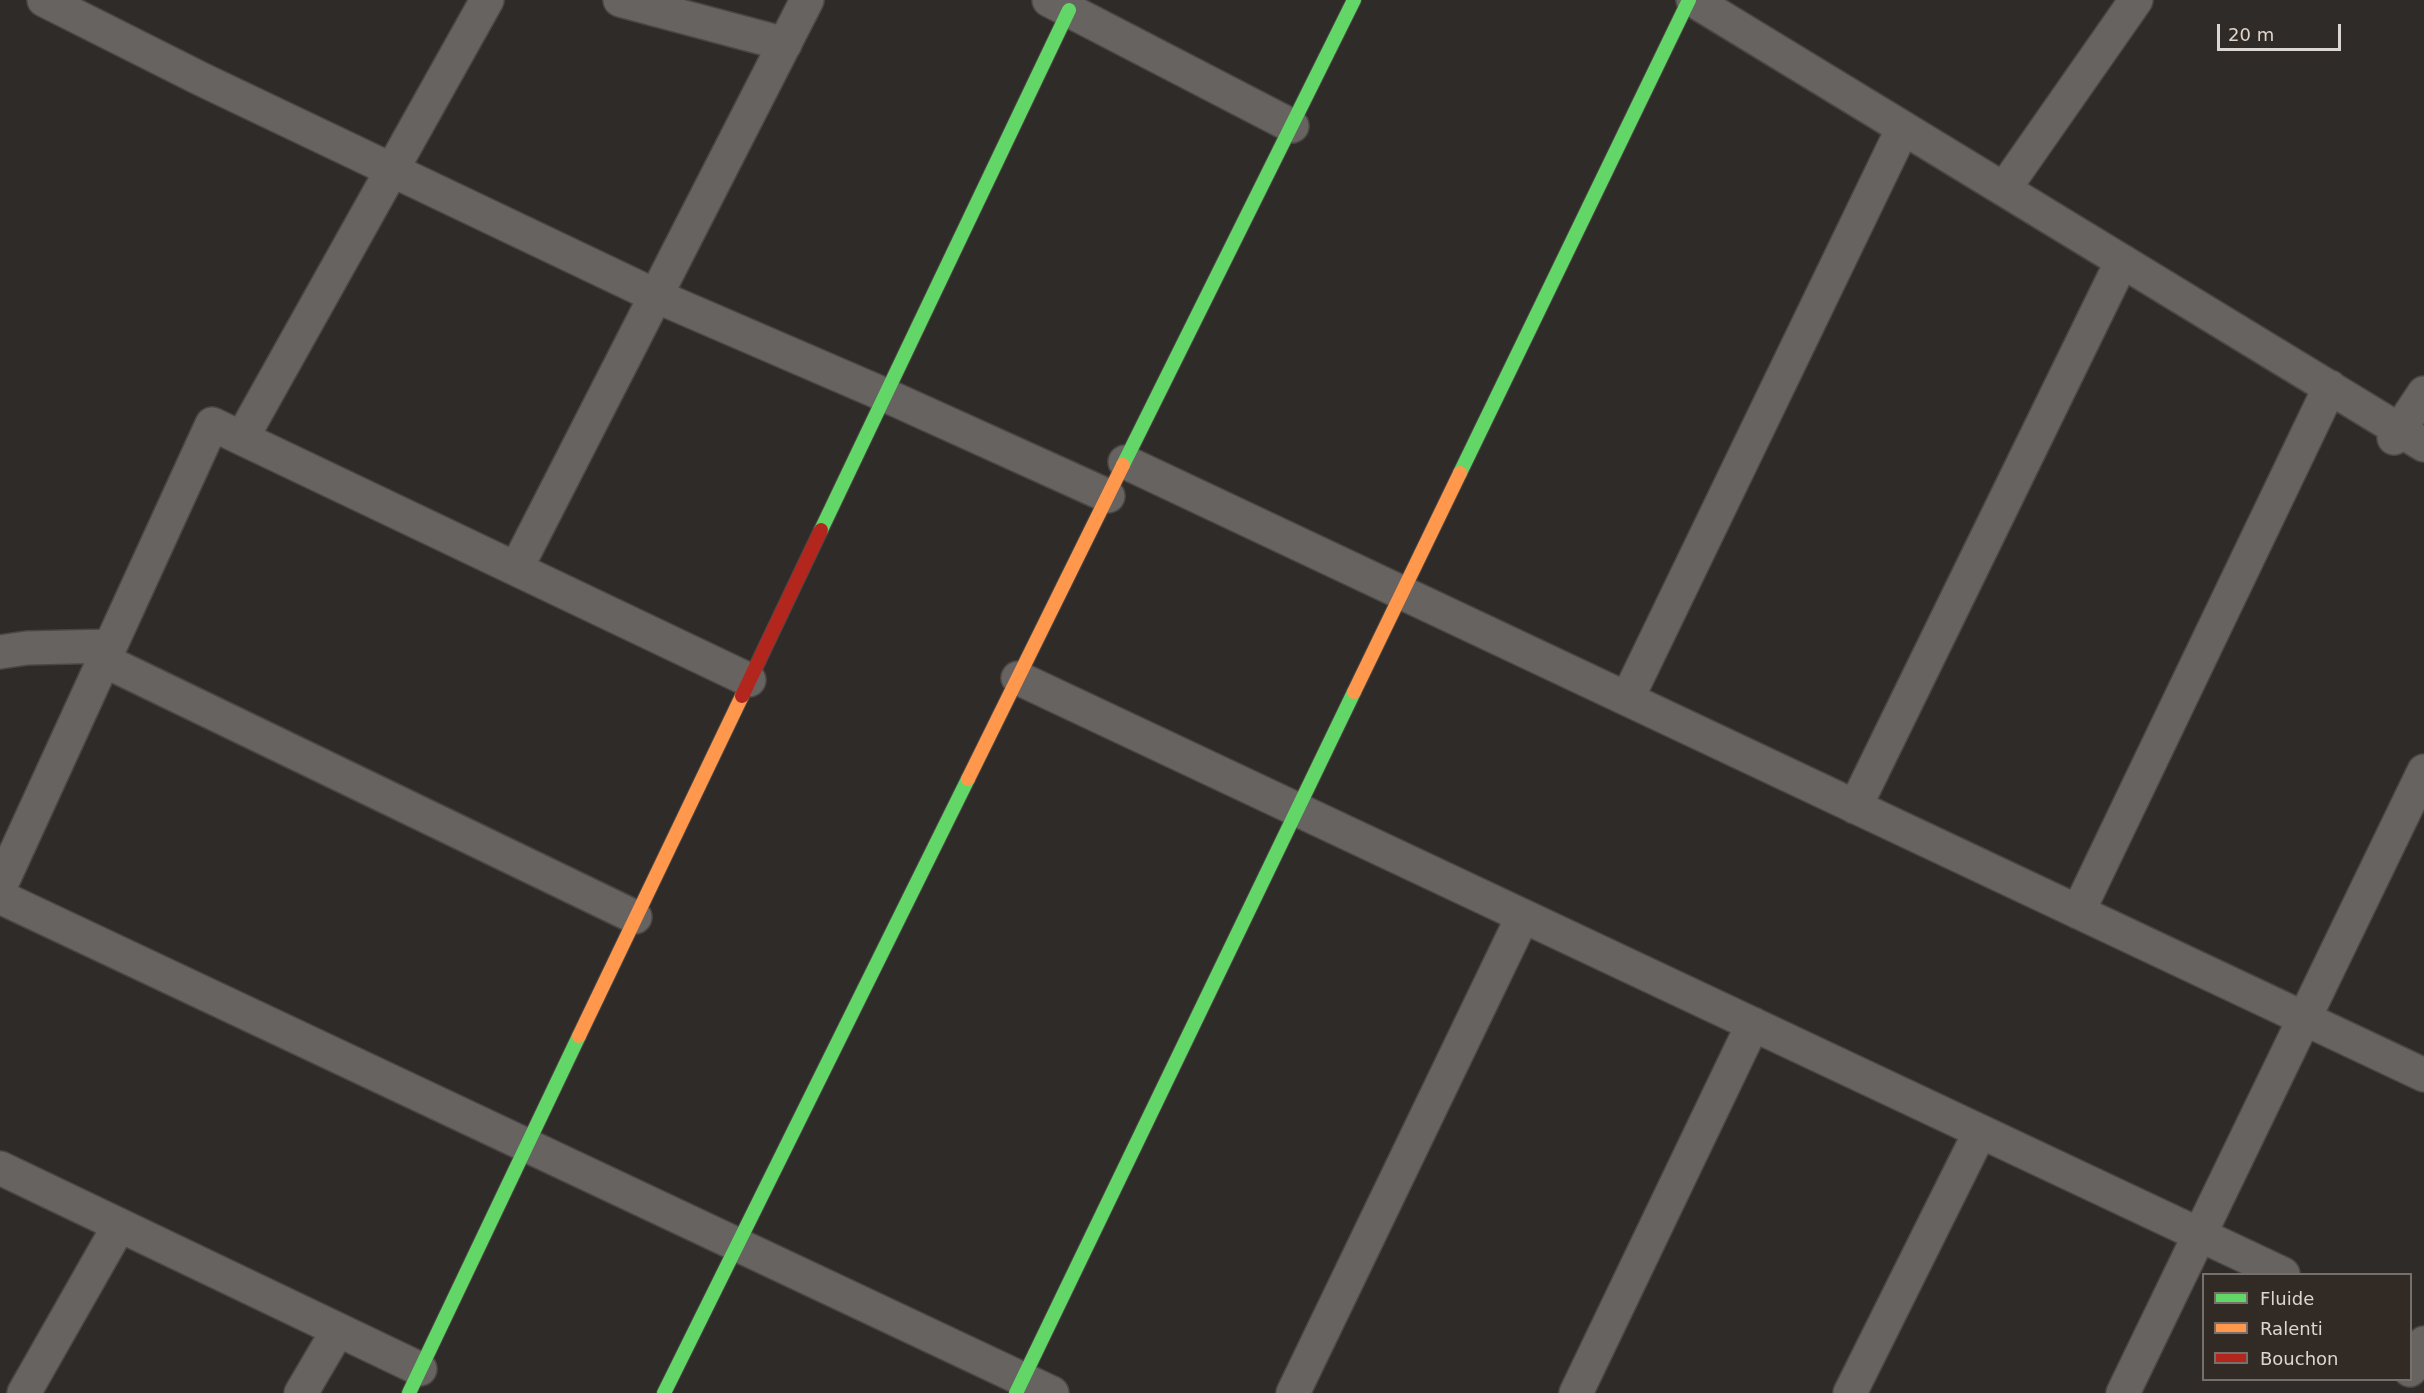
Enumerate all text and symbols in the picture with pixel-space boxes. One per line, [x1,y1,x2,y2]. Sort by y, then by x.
scale bar [2220,12,2344,50]
text: 20 m [2228,24,2274,45]
legend [2202,1273,2412,1381]
text: Fluide [2260,1288,2314,1309]
text: Ralenti [2260,1318,2323,1339]
text: Bouchon [2260,1348,2339,1369]

